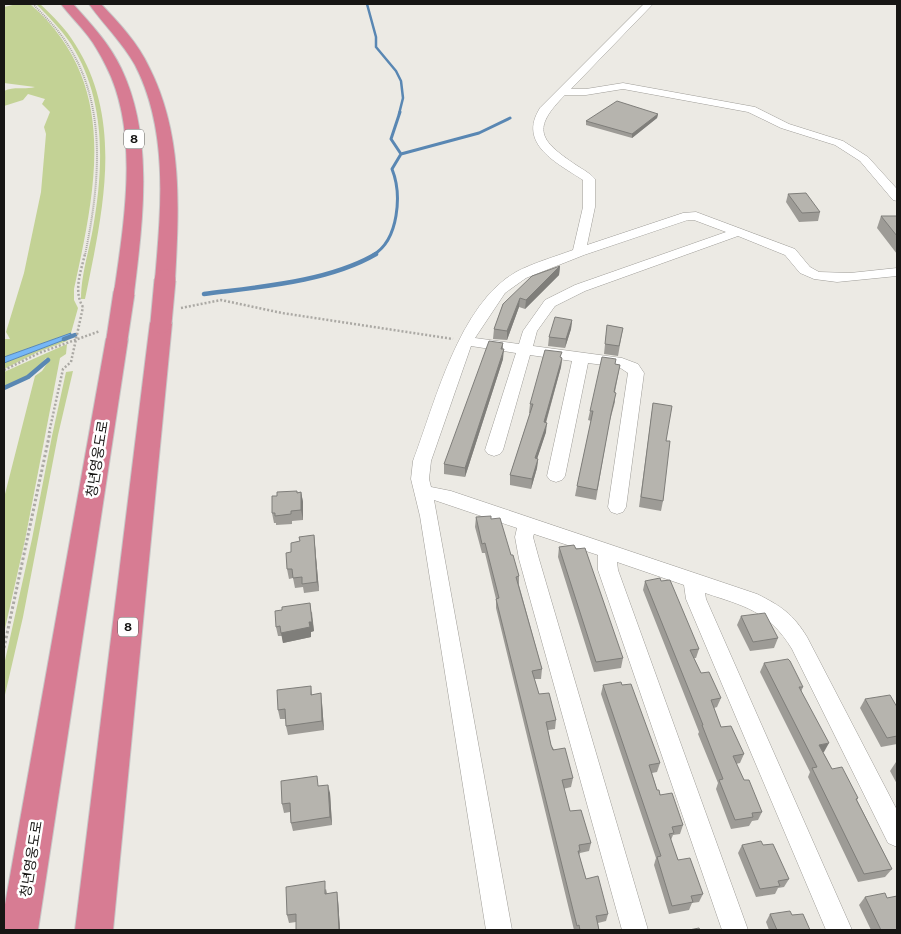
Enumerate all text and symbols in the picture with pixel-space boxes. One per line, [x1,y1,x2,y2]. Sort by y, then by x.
road number: 8 [124,130,144,148]
street label: 청년영웅도로 [83,419,111,498]
road number: 8 [118,618,138,636]
street label: 청년영웅도로 [17,819,45,898]

